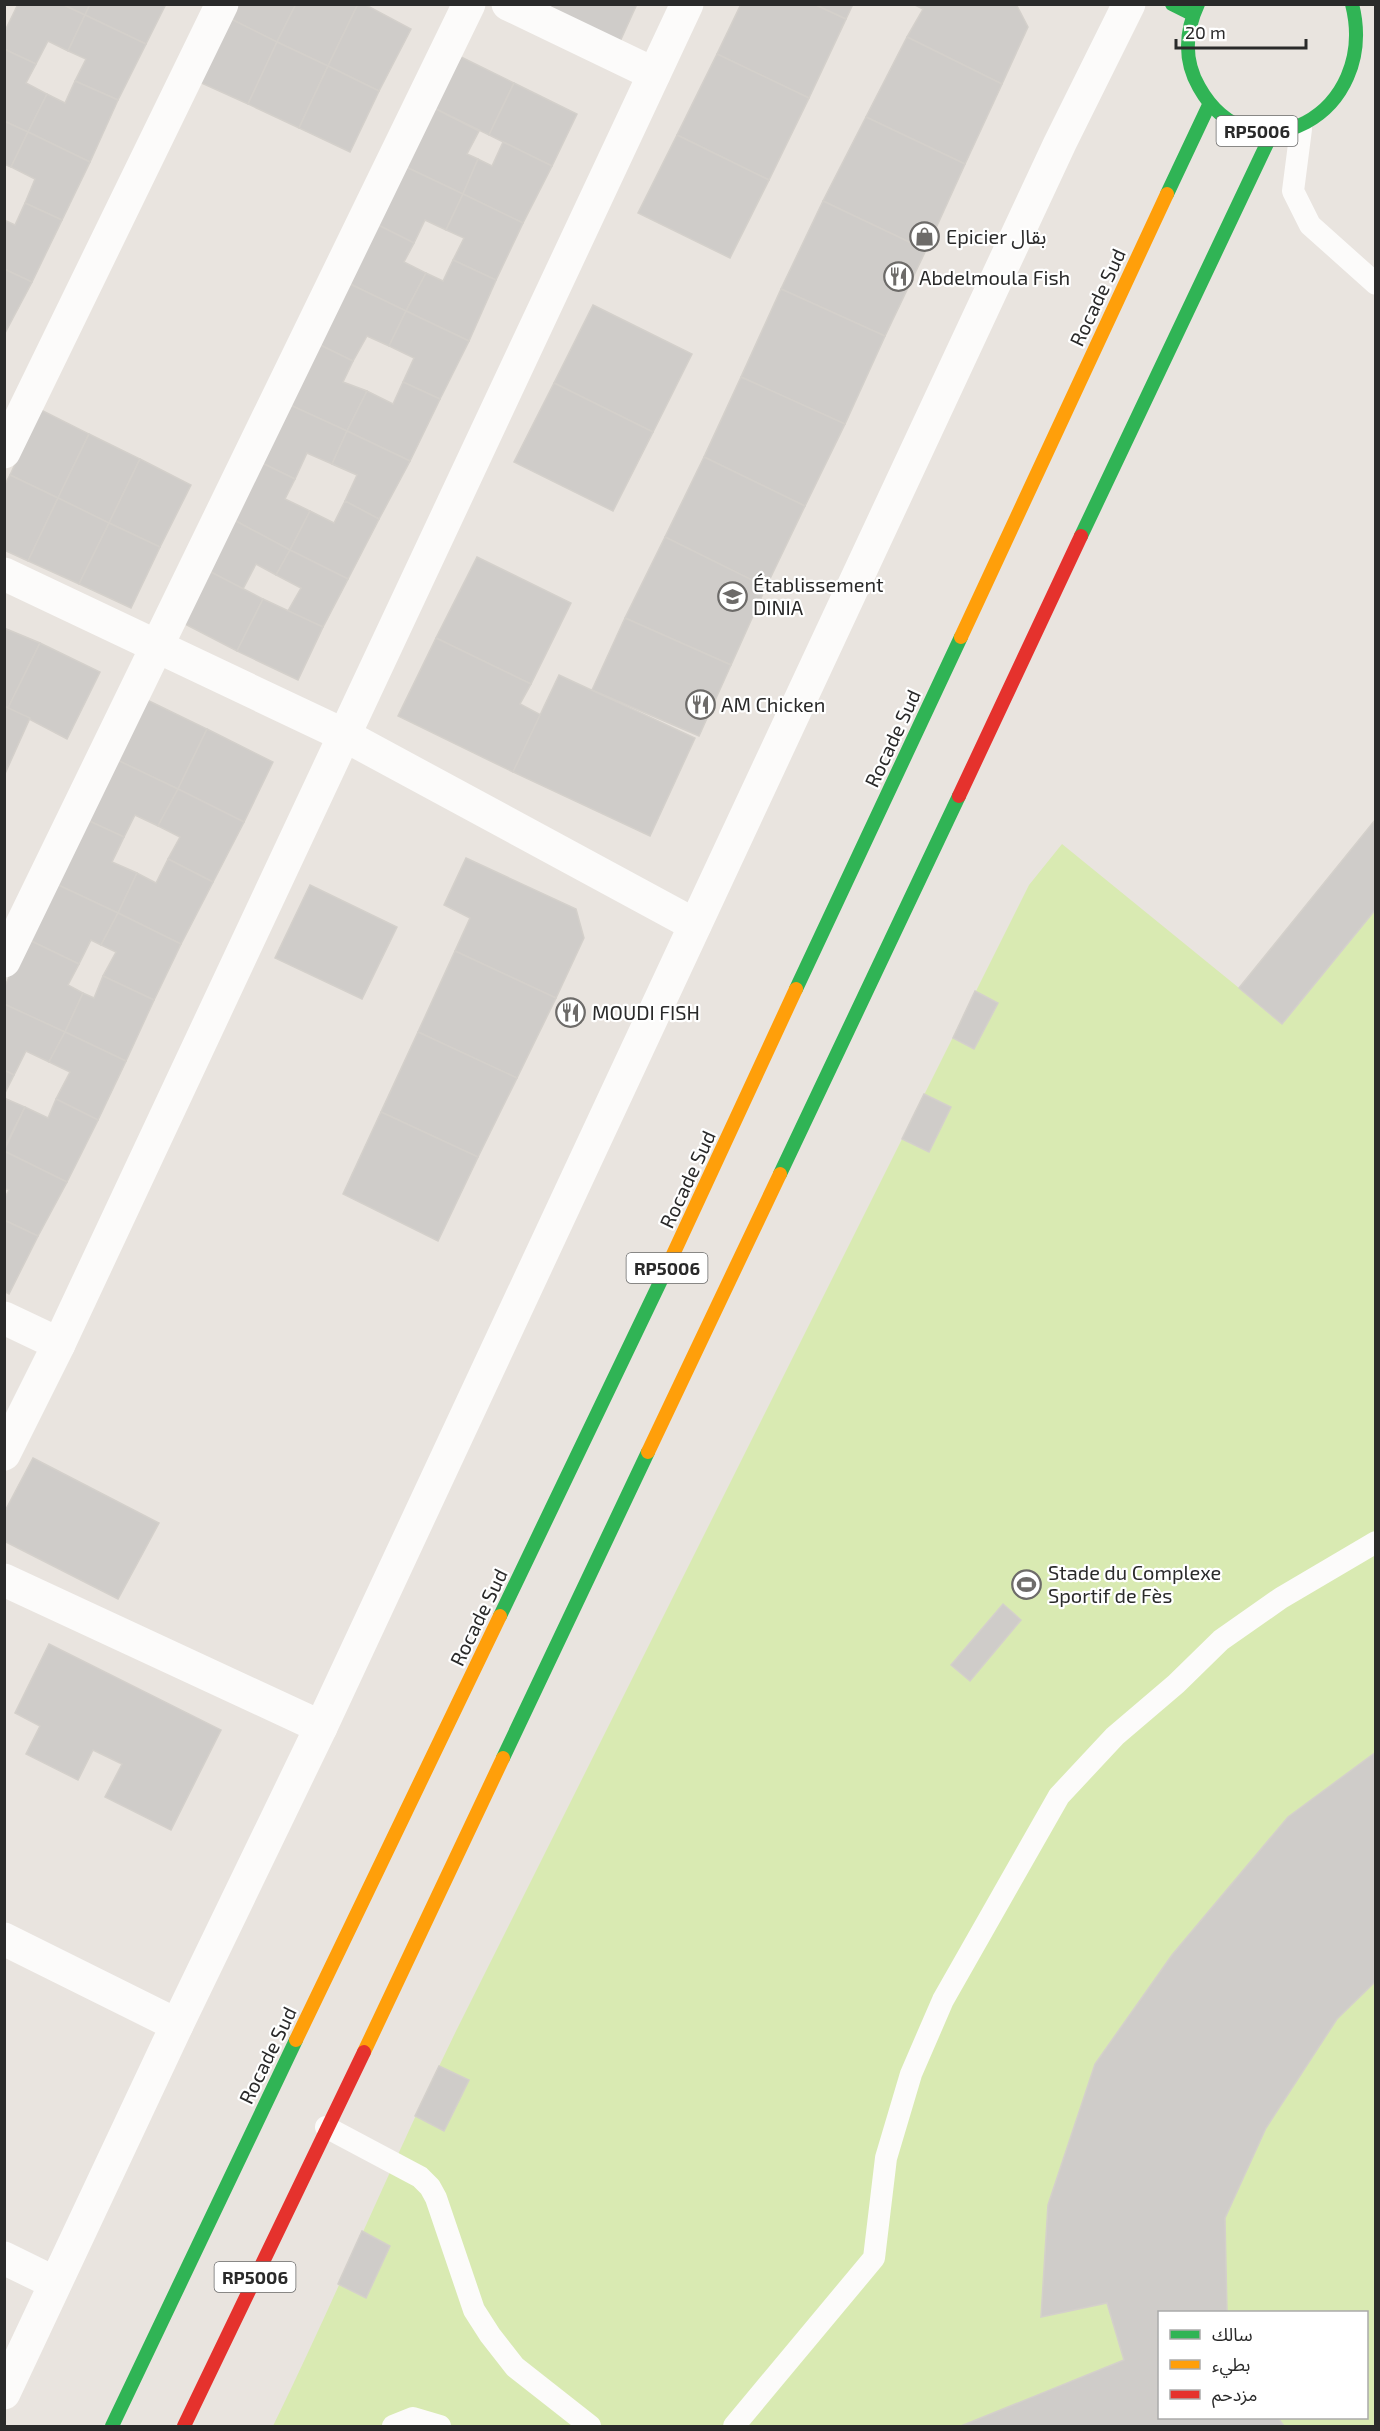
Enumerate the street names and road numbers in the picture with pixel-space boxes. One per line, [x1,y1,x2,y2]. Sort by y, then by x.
road number: RP5006 [1216,116,1298,146]
street label: Rocade Sud [1064,244,1130,350]
street label: Rocade Sud [859,685,925,791]
street label: Rocade Sud [654,1126,720,1232]
road number: RP5006 [626,1253,708,1283]
street label: Rocade Sud [444,1564,512,1670]
street label: Rocade Sud [233,2002,301,2108]
road number: RP5006 [214,2262,296,2292]

